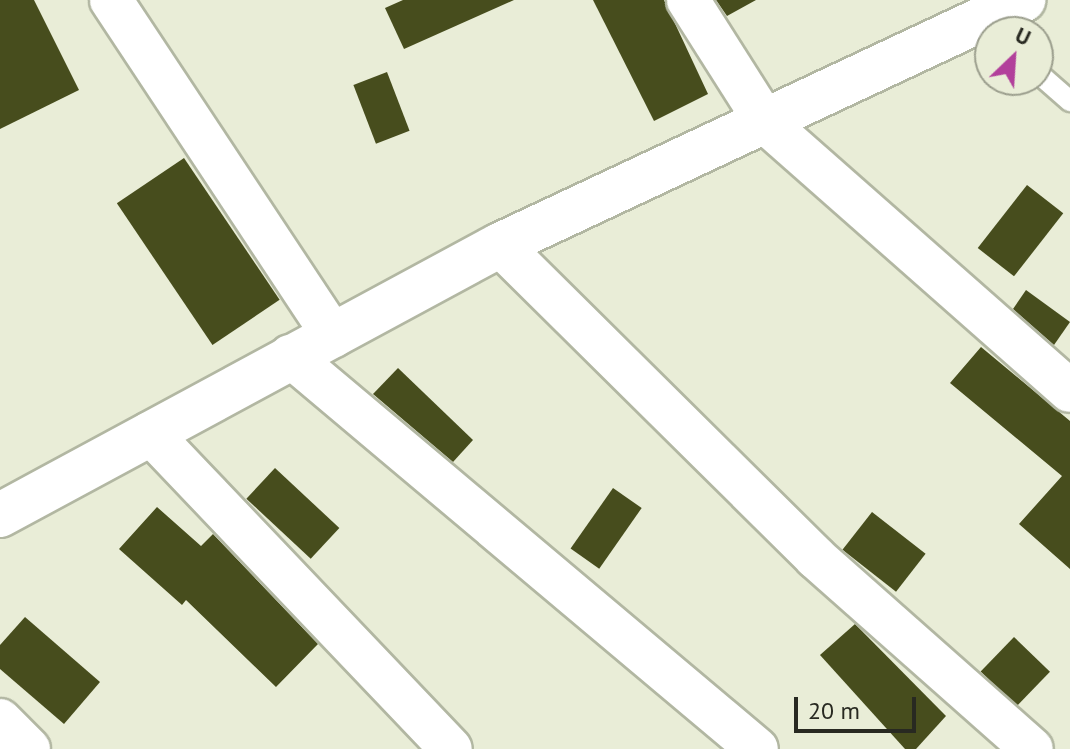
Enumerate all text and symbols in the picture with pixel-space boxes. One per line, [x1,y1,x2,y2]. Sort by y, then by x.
north arrow [974,16,1054,96]
text: U [1011,20,1035,52]
scale bar [798,681,920,731]
text: 20 m [808,695,860,726]

